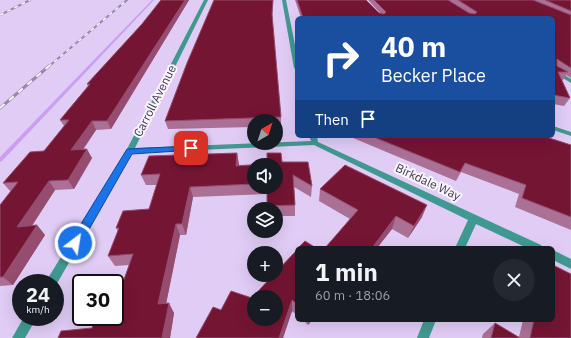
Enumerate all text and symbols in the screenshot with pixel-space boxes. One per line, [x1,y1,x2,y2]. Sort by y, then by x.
text: 40 m [381,28,446,65]
icon: right [315,32,367,84]
street label: Carroll Avenue [130,62,179,139]
text: Becker Place [381,64,486,87]
icon: arrive [357,108,379,130]
text: Then [315,110,349,129]
north arrow [247,114,283,150]
map controls [247,114,283,326]
pin [174,131,208,165]
icon: arrive [180,137,202,159]
button: sound [247,158,283,194]
street label: Birkdale Way [393,160,463,203]
button: layers [247,202,283,238]
position arrow [54,222,96,264]
button: + [247,246,283,282]
text: 1 min [315,256,378,288]
button: close [493,259,535,301]
speed limit sign: 30 [72,274,124,326]
text: 24 [26,281,50,308]
text: 60 m · 18:06 [315,287,390,304]
button: − [247,290,283,326]
text: km/h [26,303,50,316]

